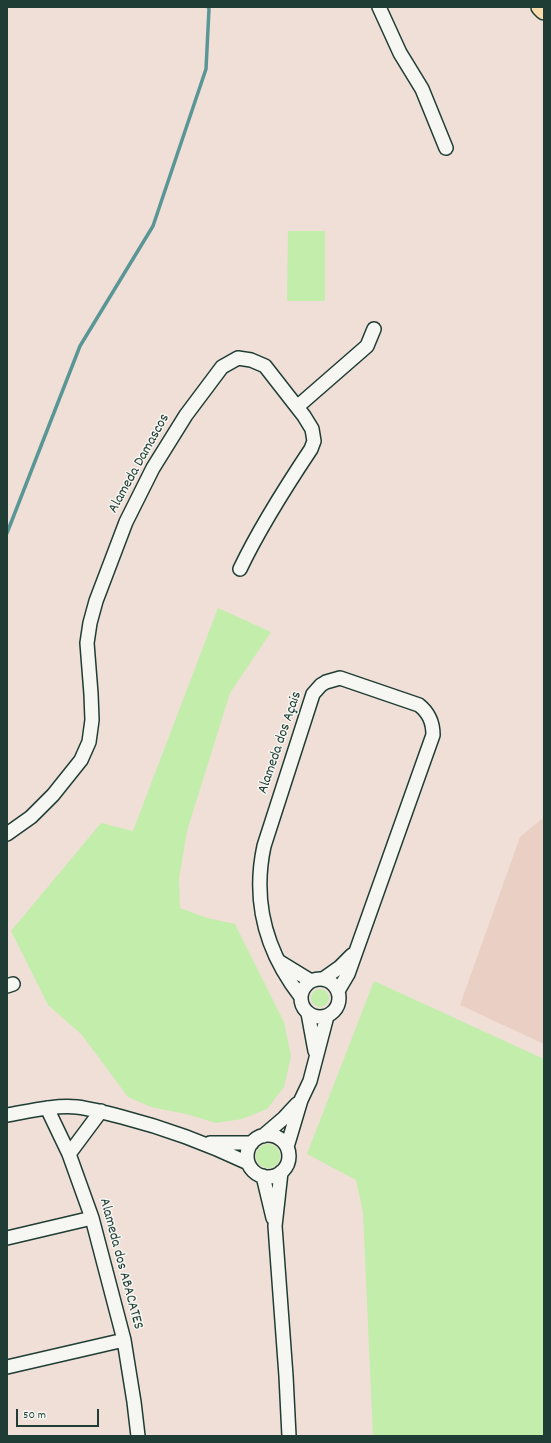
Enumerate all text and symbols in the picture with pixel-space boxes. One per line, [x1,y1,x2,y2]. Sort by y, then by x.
street label: Alameda Damascos [105,411,175,517]
street label: Alameda dos Açais [255,689,307,797]
street label: Alameda dos ABACATES [94,1196,146,1332]
scale bar [18,1401,101,1427]
text: 50 m [23,1407,46,1424]

